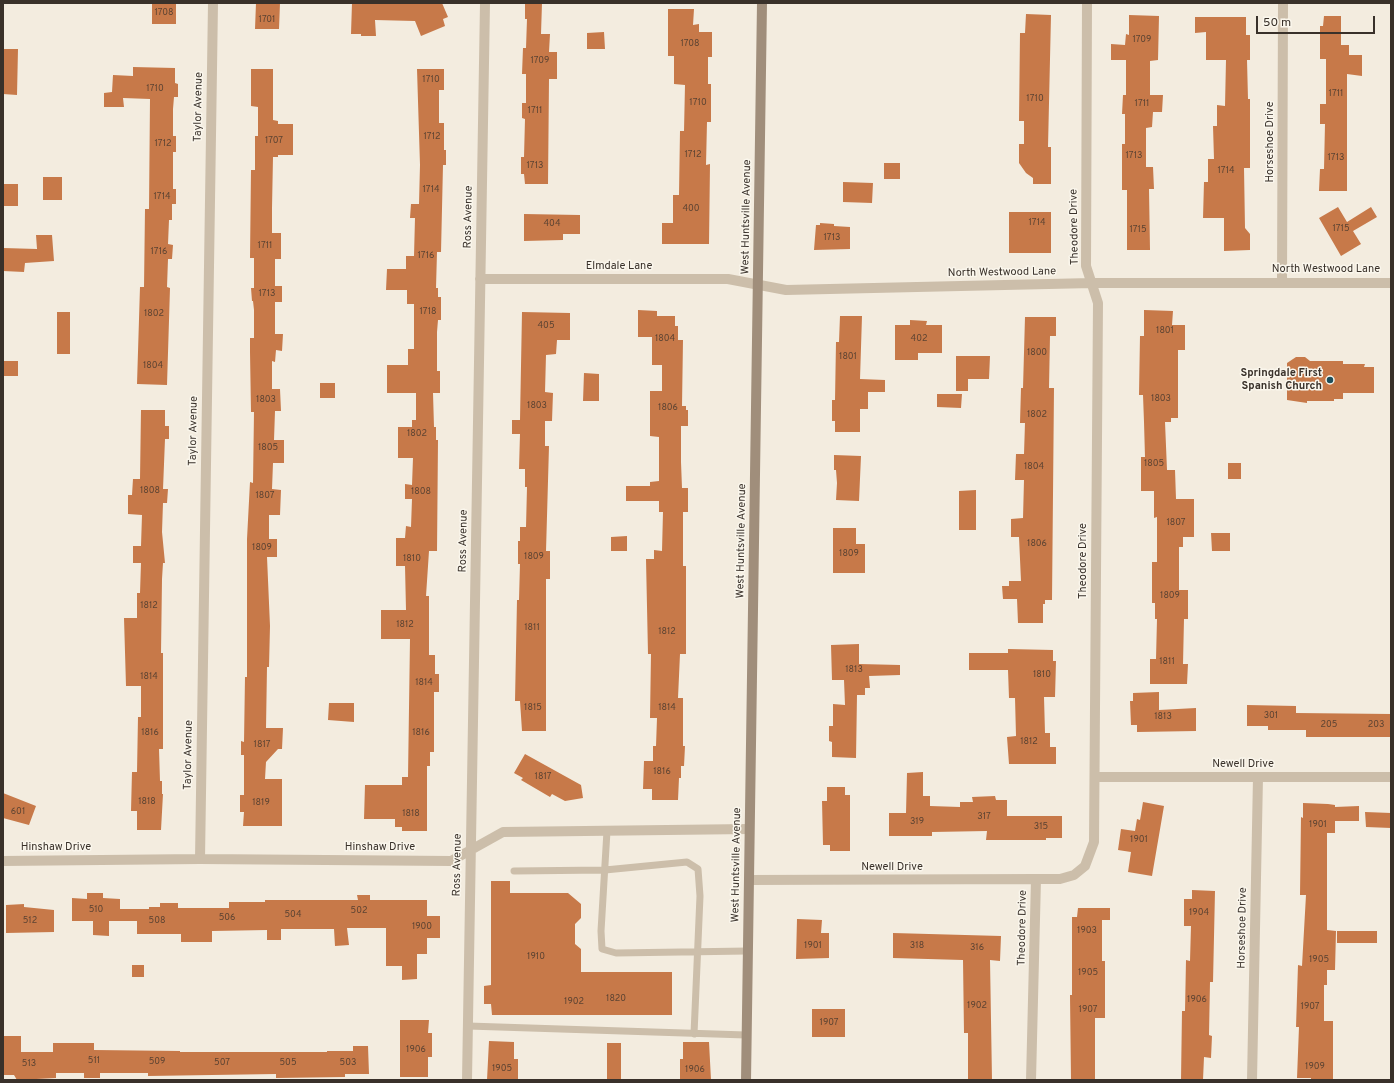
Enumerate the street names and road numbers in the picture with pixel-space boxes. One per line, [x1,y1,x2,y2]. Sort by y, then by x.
street label: Taylor Avenue [192,72,206,142]
street label: Horseshoe Drive [1264,101,1278,183]
street label: West Huntsville Avenue [739,159,755,275]
street label: Ross Avenue [462,186,476,248]
street label: Theodore Drive [1068,189,1082,265]
street label: Elmdale Lane [586,260,652,274]
street label: North Westwood Lane [1272,263,1380,277]
street label: North Westwood Lane [948,265,1056,281]
street label: Taylor Avenue [187,396,201,466]
street label: West Huntsville Avenue [734,483,750,599]
street label: Ross Avenue [457,510,471,572]
street label: Theodore Drive [1077,523,1091,599]
street label: Taylor Avenue [182,720,196,790]
street label: Newell Drive [1212,758,1274,772]
street label: West Huntsville Avenue [729,807,745,923]
street label: Ross Avenue [451,834,465,896]
street label: Hinshaw Drive [21,841,91,855]
street label: Hinshaw Drive [345,841,415,855]
street label: Newell Drive [861,861,923,875]
street label: Horseshoe Drive [1236,887,1250,969]
street label: Theodore Drive [1016,890,1030,966]

